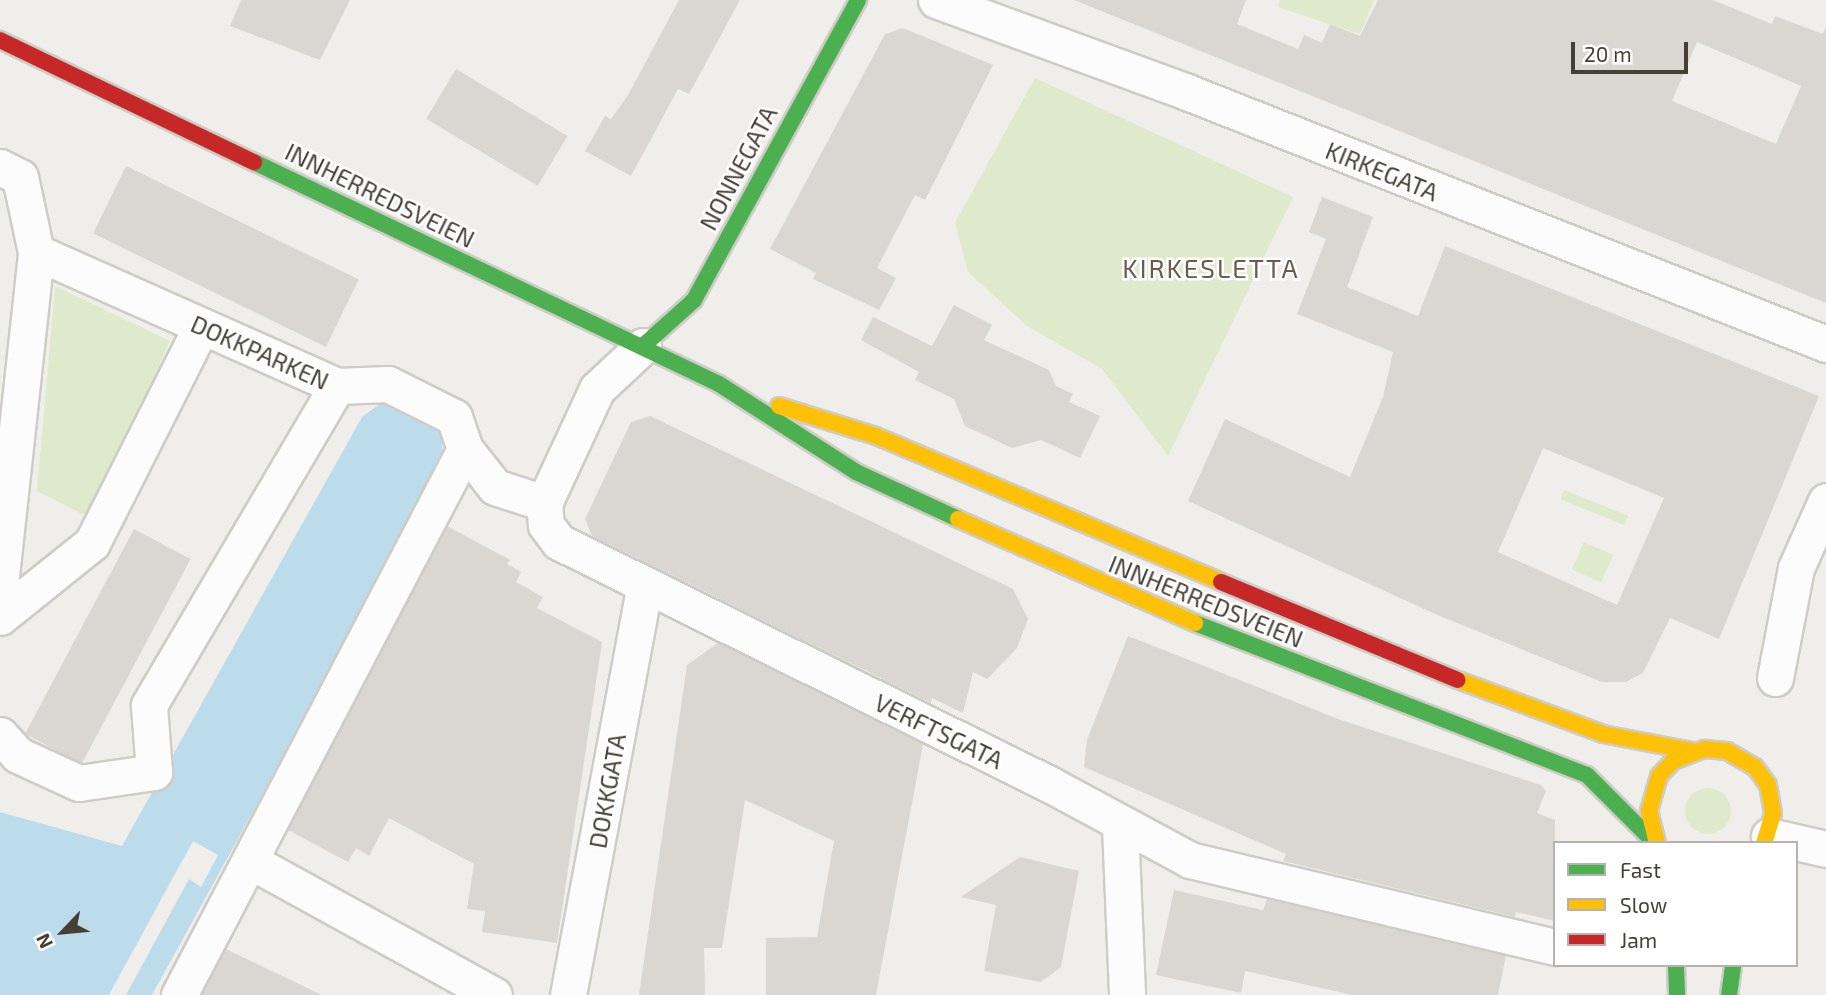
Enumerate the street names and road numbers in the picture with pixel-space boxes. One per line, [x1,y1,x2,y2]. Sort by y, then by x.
street label: NONNEGATA [693,101,783,235]
street label: KIRKEGATA [1322,135,1442,207]
street label: INNHERREDSVEIEN [281,137,479,253]
street label: DOKKPARKEN [187,309,333,395]
street label: INNHERREDSVEIEN [1105,549,1307,653]
street label: VERFTSGATA [870,688,1008,774]
street label: DOKKGATA [583,731,631,851]

